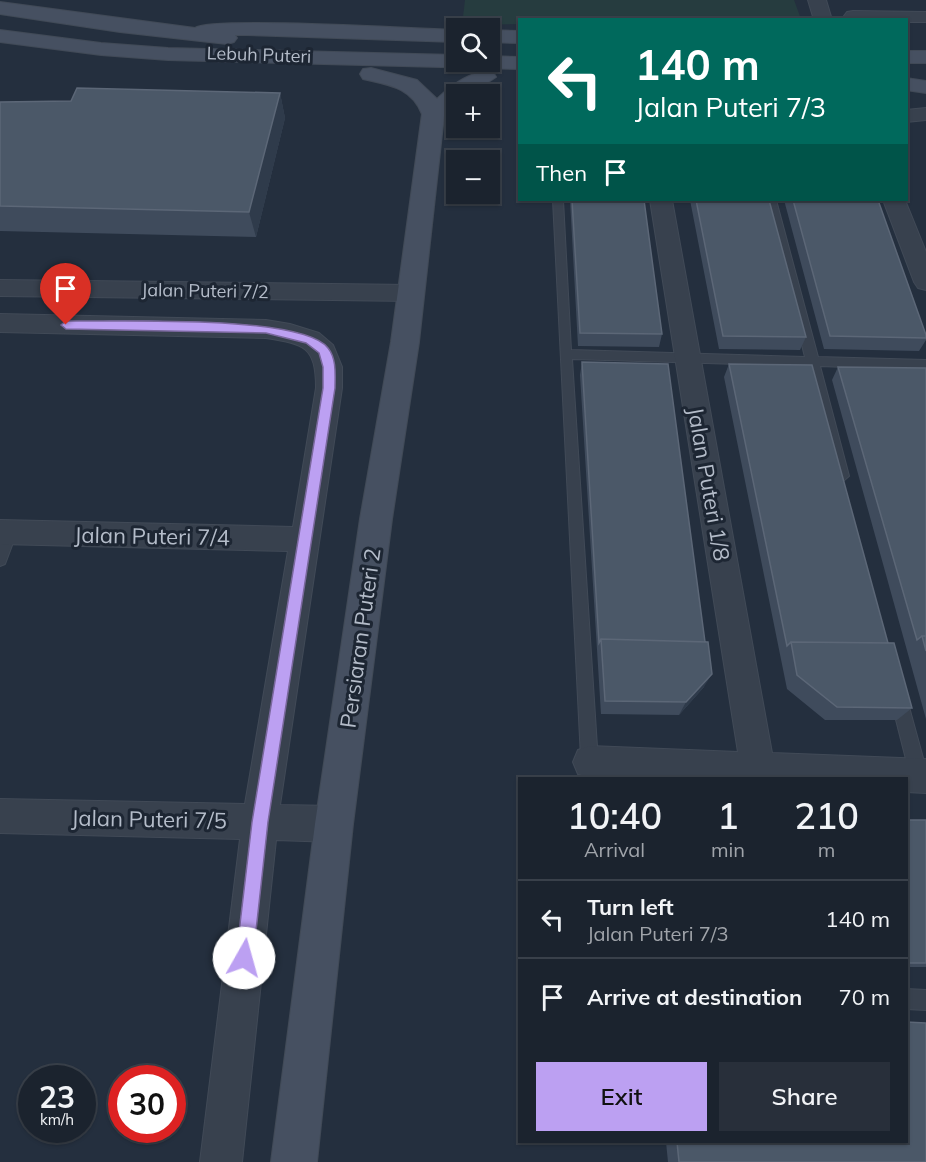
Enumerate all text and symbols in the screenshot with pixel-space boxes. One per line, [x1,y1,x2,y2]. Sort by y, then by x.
map controls [446,18,500,204]
button: search [446,18,500,72]
text: 140 m [635,38,760,91]
street label: Lebuh Puteri [206,41,312,68]
icon: left [536,42,614,120]
button: + [446,84,500,138]
text: Jalan Puteri 7/3 [635,90,826,124]
button: − [446,150,500,204]
icon: arrive [599,156,632,189]
text: Then [536,159,587,187]
pin [40,263,91,325]
icon: arrive [49,272,82,305]
street label: Jalan Puteri 7/2 [141,278,269,303]
street label: Jalan Puteri 1/8 [682,405,736,563]
street label: Jalan Puteri 7/4 [74,521,230,551]
street label: Persiaran Puteri 2 [334,546,386,730]
text: 10:40 [567,793,662,838]
text: 1 [717,793,739,838]
text: 210 [794,793,859,838]
street label: Jalan Puteri 7/5 [71,804,227,834]
text: Arrival [584,837,645,862]
text: min [711,837,745,862]
text: m [818,837,835,862]
text: Turn left [587,893,674,921]
icon: left [536,903,569,936]
text: 140 m [825,905,890,933]
text: Jalan Puteri 7/3 [587,921,728,946]
position arrow [212,926,276,990]
icon: arrive [536,981,569,1014]
text: Arrive at destination [587,983,802,1011]
text: 70 m [839,983,890,1011]
button: Exit [536,1062,707,1131]
button: Share [719,1062,890,1131]
speed limit sign: 30 [108,1065,186,1143]
text: 23 [39,1078,75,1116]
text: km/h [40,1110,74,1129]

